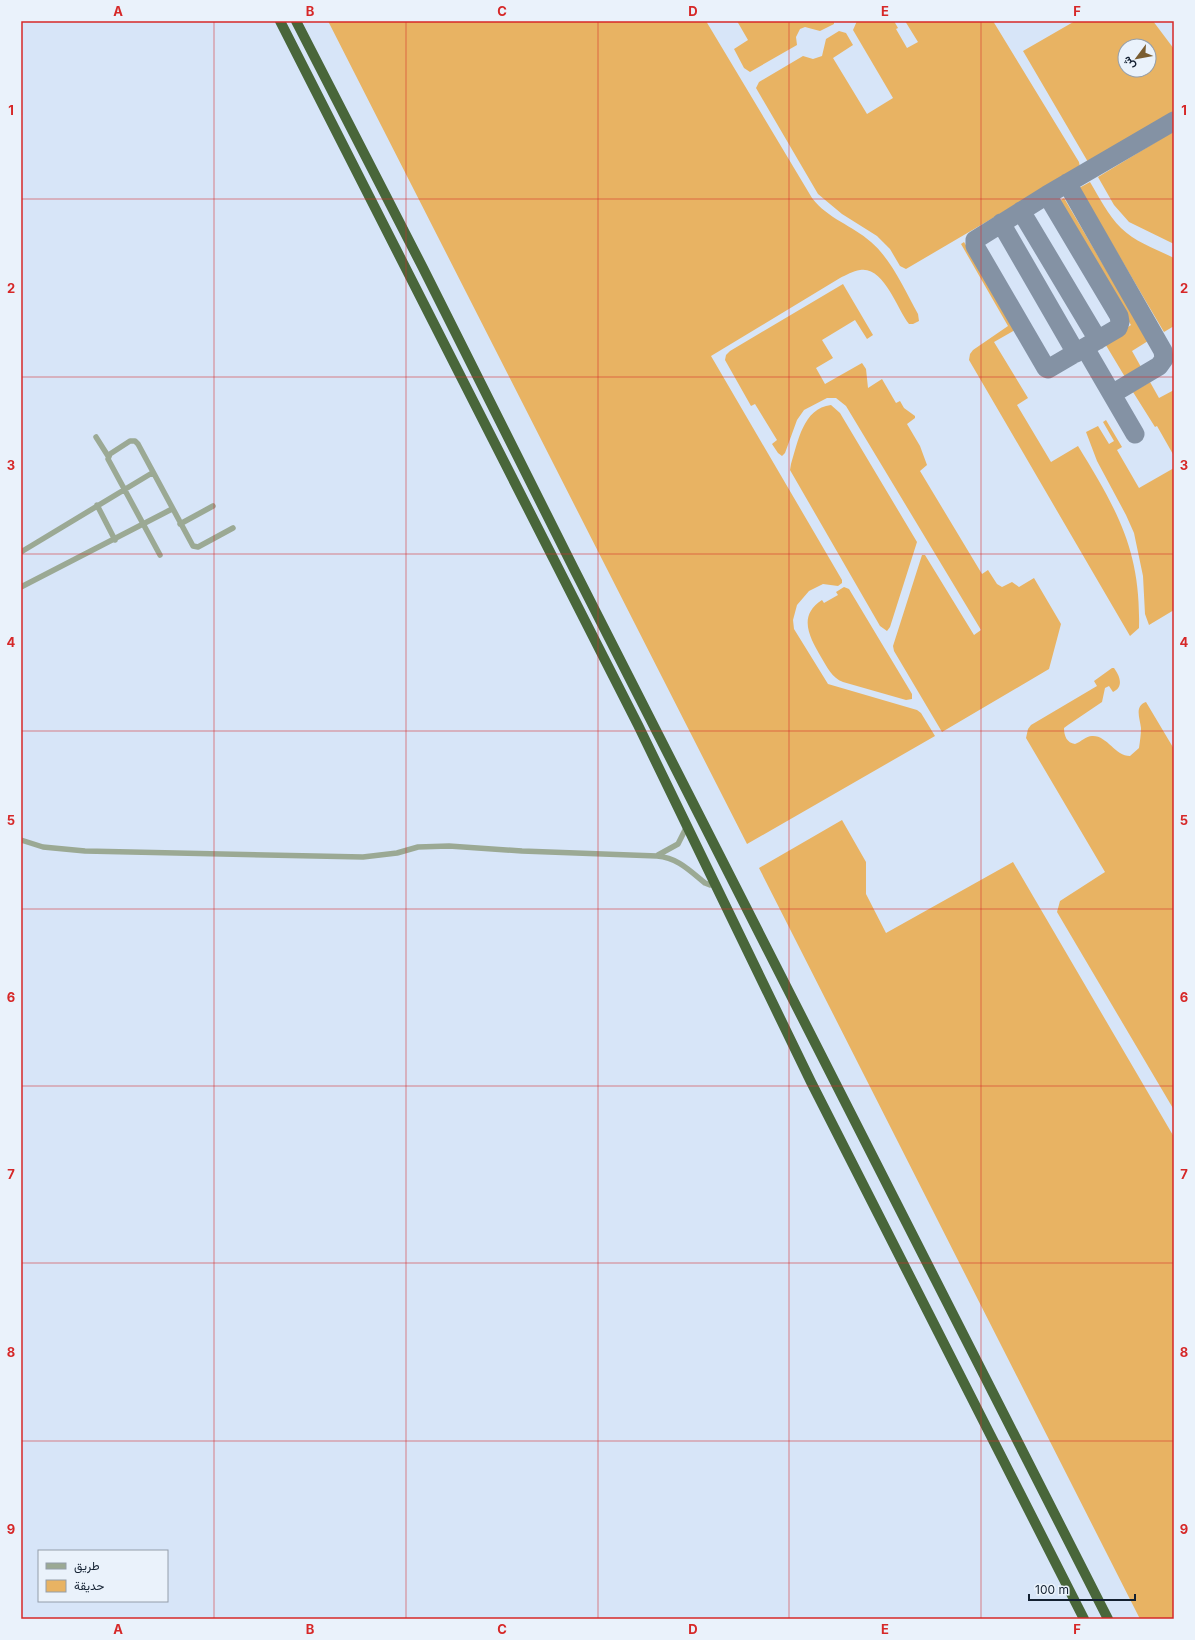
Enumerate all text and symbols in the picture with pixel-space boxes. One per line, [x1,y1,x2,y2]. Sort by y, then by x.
text: A [113,3,123,19]
text: B [306,3,315,19]
text: C [497,3,507,19]
text: D [688,3,698,19]
text: E [881,3,889,19]
text: F [1073,3,1081,19]
north arrow [1117,38,1157,78]
text: ش [1119,54,1138,73]
text: 1 [8,102,14,118]
text: 1 [1181,102,1187,118]
text: 2 [7,280,15,296]
text: 2 [1180,280,1188,296]
text: 3 [7,457,15,473]
text: 3 [1180,457,1188,473]
text: 4 [7,634,16,650]
text: 4 [1180,634,1189,650]
text: 5 [7,812,15,828]
text: 5 [1180,812,1188,828]
text: 6 [7,989,15,1005]
text: 6 [1180,989,1188,1005]
text: 7 [7,1166,15,1182]
text: 7 [1180,1166,1188,1182]
text: 8 [7,1344,15,1360]
text: 8 [1180,1344,1188,1360]
text: 9 [7,1521,15,1537]
text: 9 [1180,1521,1188,1537]
legend [38,1550,168,1602]
text: طريق [74,1558,100,1574]
scale bar [1029,1576,1135,1602]
text: حديقة [74,1578,104,1593]
text: 100 m [1035,1582,1069,1597]
text: A [113,1621,123,1637]
text: B [306,1621,315,1637]
text: C [497,1621,507,1637]
text: D [688,1621,698,1637]
text: E [881,1621,889,1637]
text: F [1073,1621,1081,1637]

